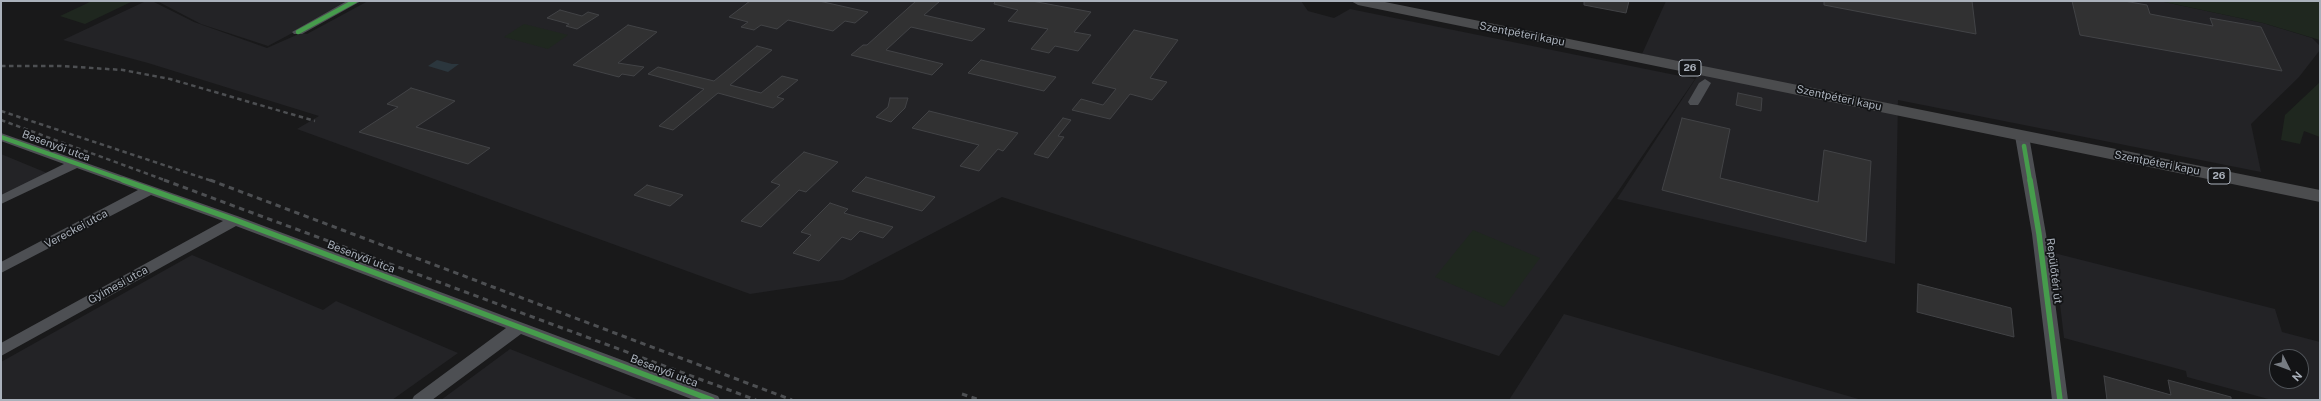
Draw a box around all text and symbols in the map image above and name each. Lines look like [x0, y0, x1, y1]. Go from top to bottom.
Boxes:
street label: Szentpéteri kapu [1478, 19, 1566, 49]
road number: 26 [1679, 60, 1701, 76]
street label: Szentpéteri kapu [1795, 83, 1883, 113]
street label: Besenyői utca [20, 128, 92, 164]
street label: Szentpéteri kapu [2113, 148, 2201, 178]
road number: 26 [2208, 168, 2230, 184]
street label: Vereckei utca [42, 207, 110, 251]
street label: Repülőtéri út [2043, 237, 2065, 305]
street label: Besenyői utca [325, 238, 397, 276]
street label: Gyimesi utca [86, 263, 150, 307]
north arrow [2269, 349, 2309, 389]
street label: Besenyői utca [628, 352, 700, 390]
text: N [2290, 369, 2305, 384]

